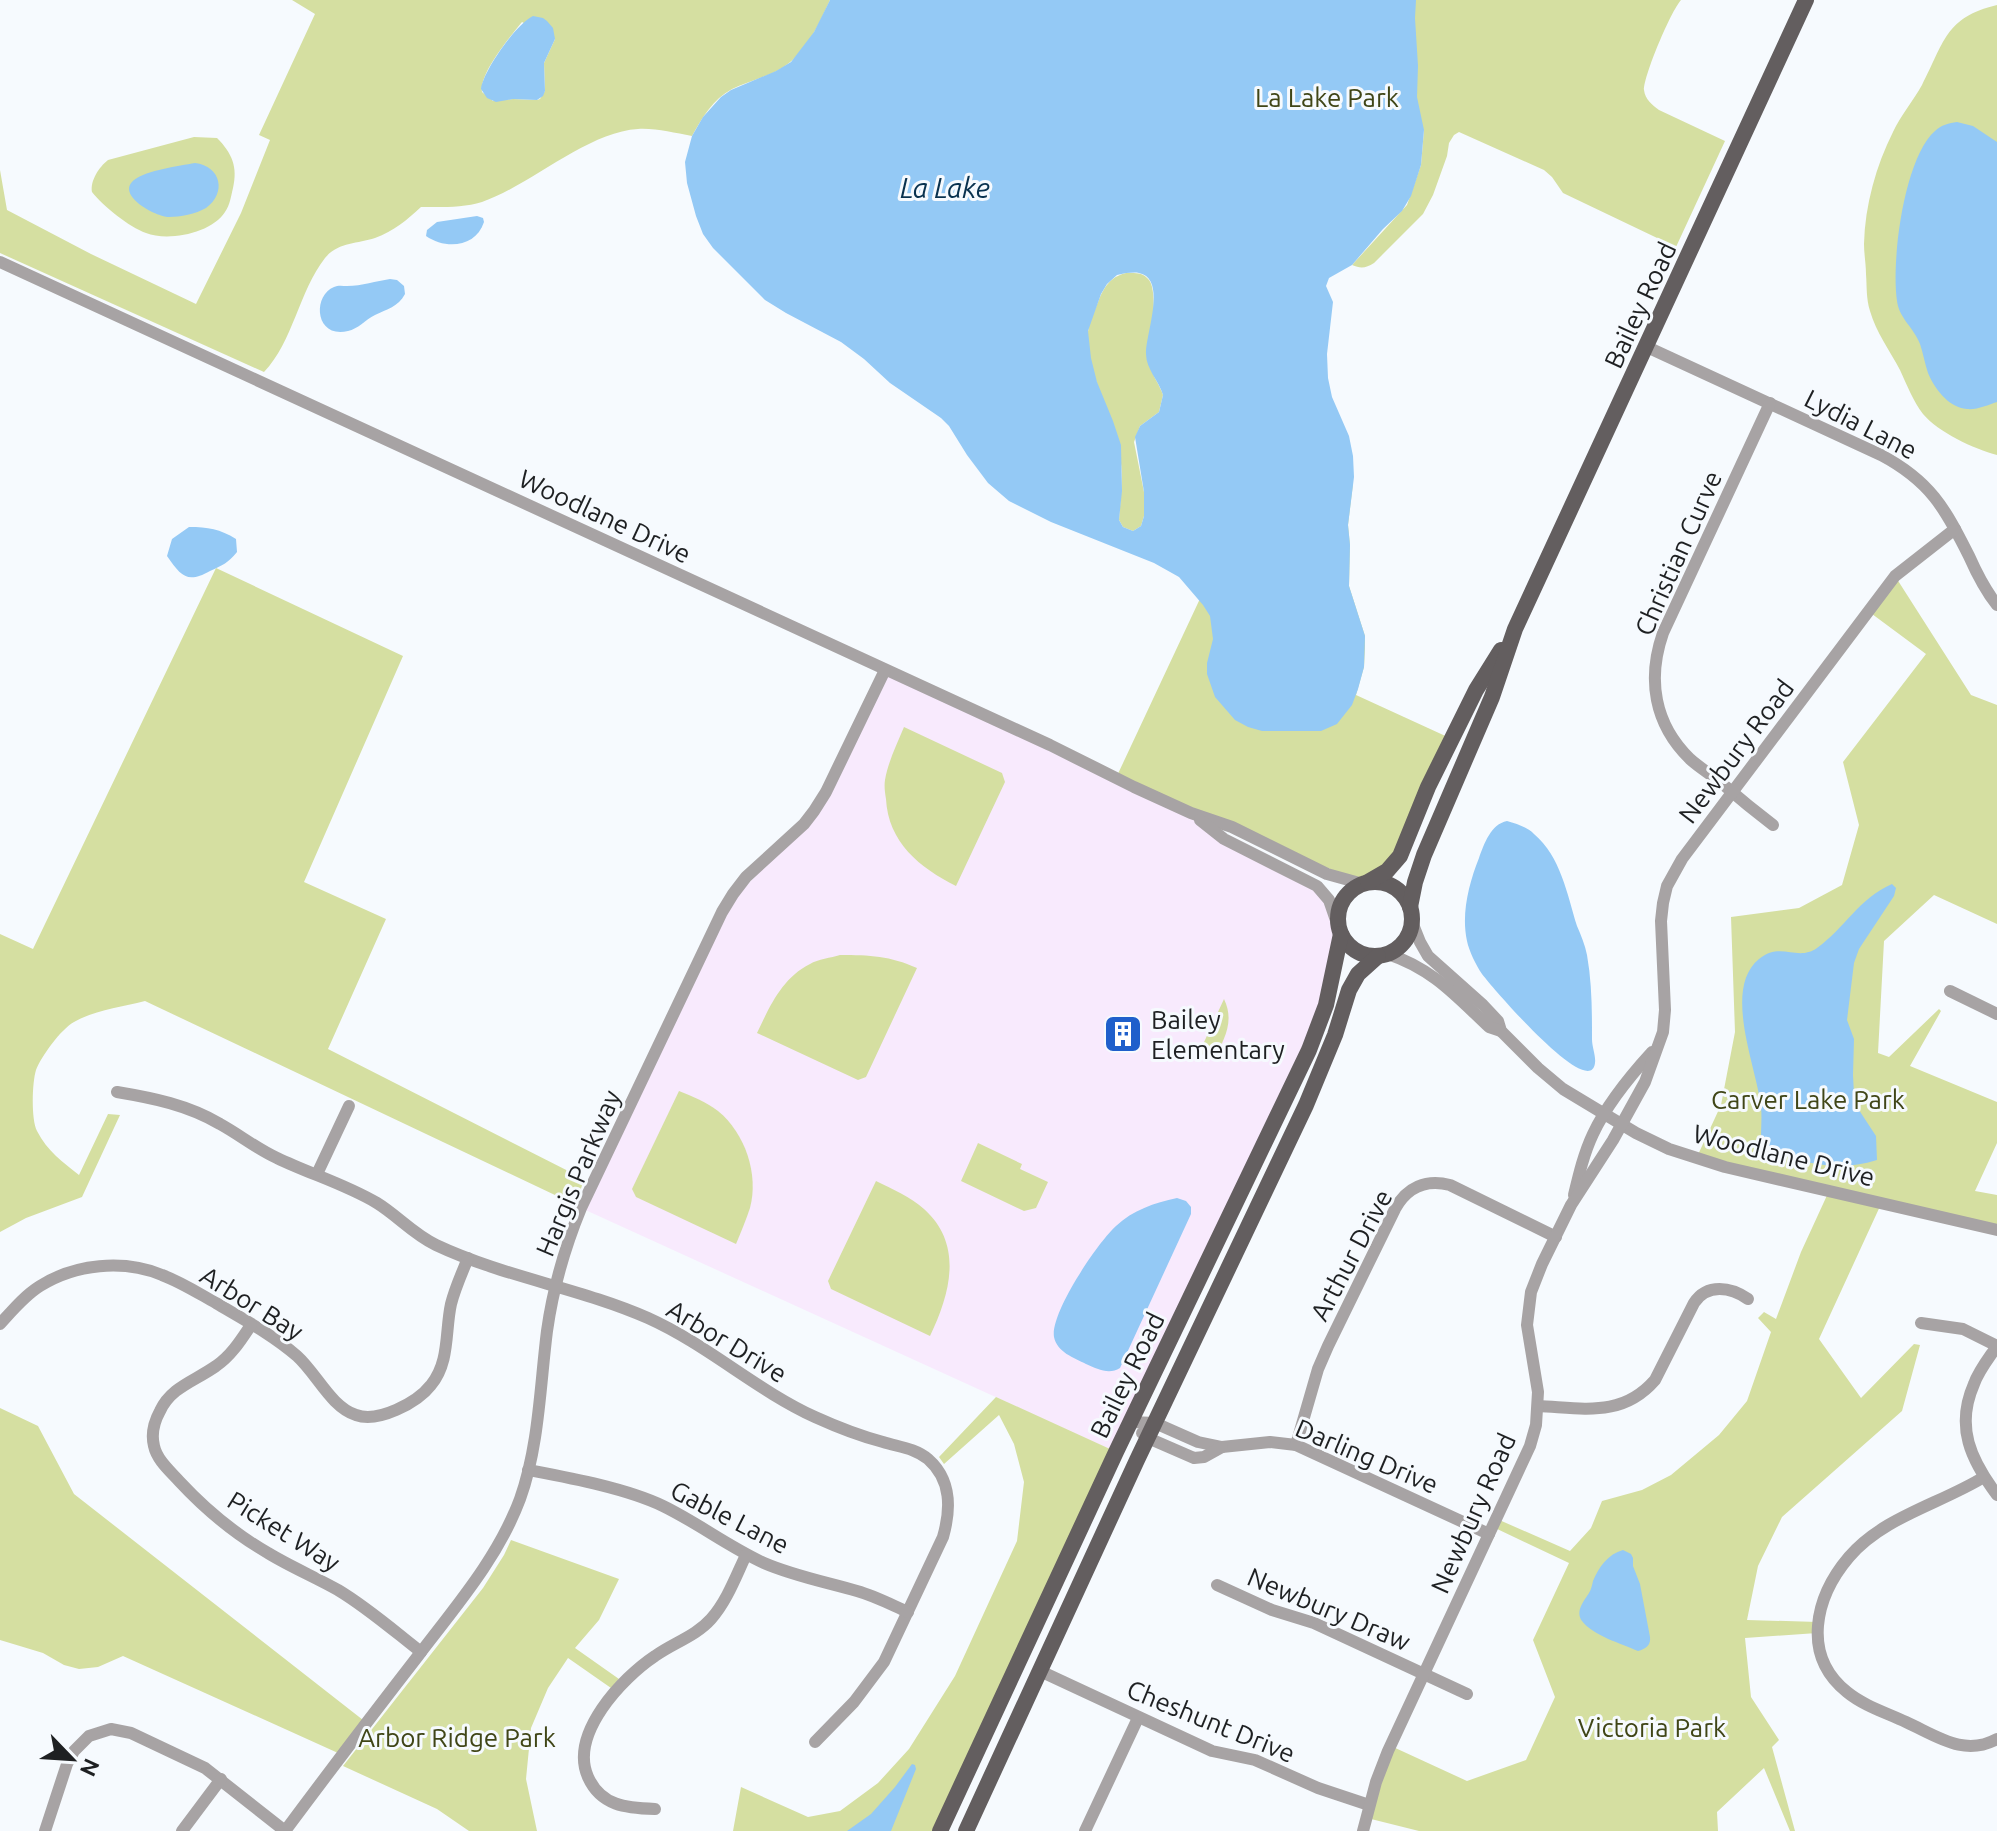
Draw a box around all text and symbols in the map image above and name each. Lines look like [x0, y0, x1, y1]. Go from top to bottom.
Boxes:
park label: La Lake Park [1255, 83, 1399, 112]
water label: La Lake [900, 172, 990, 203]
street label: Bailey Road [1598, 237, 1682, 373]
street label: Lydia Lane [1800, 383, 1922, 465]
street label: Woodlane Drive [515, 464, 695, 568]
street label: Christian Curve [1629, 466, 1727, 640]
street label: Newbury Road [1673, 674, 1799, 828]
place label: Bailey Elementary [1151, 1005, 1285, 1064]
building icon: Bailey Elementary [1102, 1013, 1144, 1055]
park label: Carver Lake Park [1711, 1085, 1905, 1114]
street label: Hargis Parkway [530, 1086, 626, 1260]
street label: Woodlane Drive [1690, 1118, 1878, 1192]
street label: Arthur Drive [1304, 1185, 1398, 1325]
street label: Arbor Bay [195, 1260, 309, 1346]
street label: Arbor Drive [662, 1294, 792, 1388]
street label: Bailey Road [1084, 1308, 1170, 1442]
street label: Darling Drive [1291, 1413, 1443, 1499]
street label: Newbury Road [1425, 1429, 1521, 1597]
street label: Gable Lane [666, 1475, 794, 1559]
street label: Picket Way [223, 1485, 345, 1577]
street label: Newbury Draw [1243, 1562, 1415, 1656]
street label: Cheshunt Drive [1123, 1674, 1299, 1768]
park label: Victoria Park [1578, 1713, 1726, 1742]
north arrow [32, 1719, 112, 1799]
park label: Arbor Ridge Park [358, 1723, 556, 1752]
text: N [76, 1755, 105, 1780]

